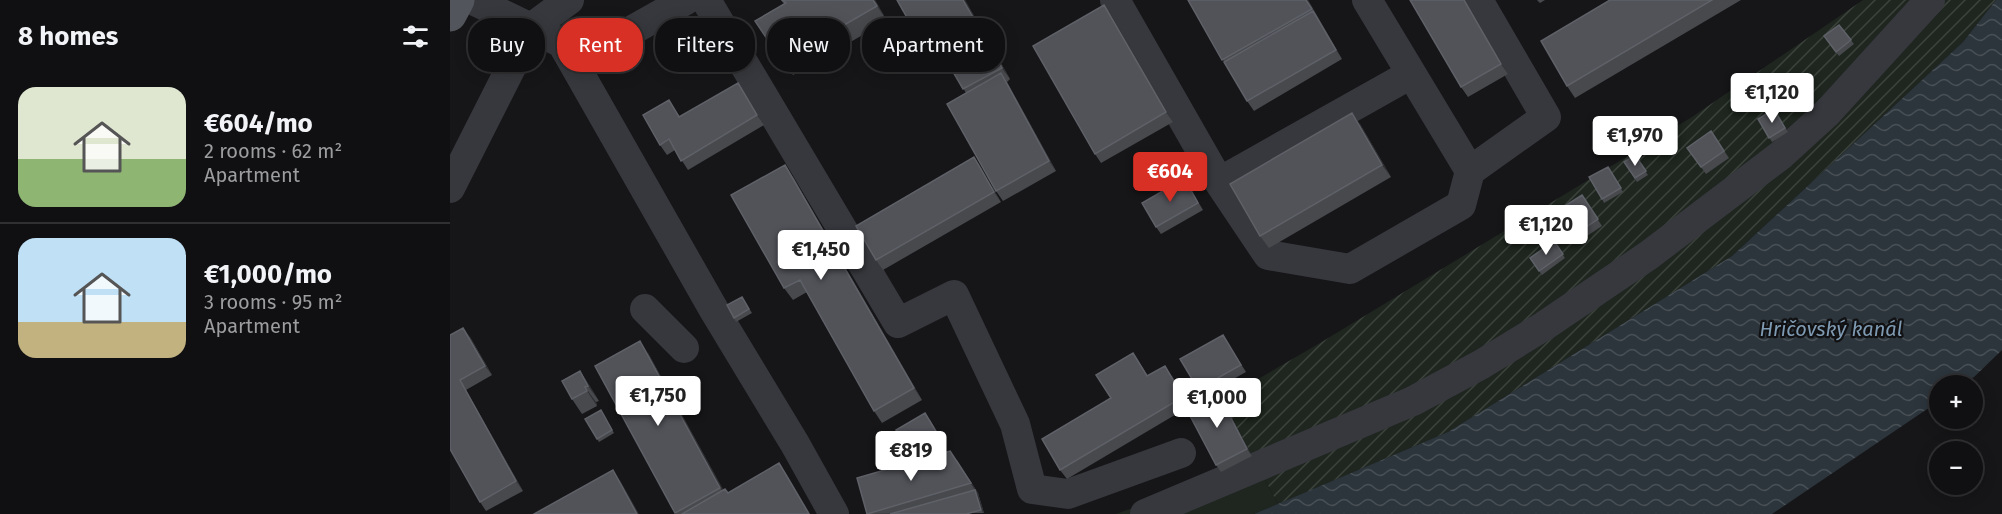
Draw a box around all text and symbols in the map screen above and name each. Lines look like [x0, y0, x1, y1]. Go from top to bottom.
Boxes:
chip: Buy [468, 18, 545, 72]
chip: Rent [557, 18, 643, 72]
chip: Filters [655, 18, 755, 72]
chip: New [767, 18, 850, 72]
chip: Apartment [862, 18, 1005, 72]
icon: filters [399, 20, 432, 53]
text: 8 homes [18, 21, 118, 52]
pin: €1,120 [1723, 73, 1821, 124]
text: €1,120 [1745, 80, 1799, 104]
text: €604/mo [204, 108, 313, 139]
icon: home [66, 111, 138, 183]
pin: €1,970 [1586, 116, 1684, 167]
text: €1,970 [1607, 123, 1663, 147]
text: 2 rooms · 62 m² [204, 139, 342, 163]
pin: €604 [1134, 152, 1206, 203]
text: €604 [1147, 159, 1193, 183]
text: Apartment [204, 163, 300, 187]
pin: €1,120 [1497, 205, 1595, 256]
text: €1,120 [1519, 212, 1573, 236]
pin: €1,450 [772, 230, 870, 281]
text: €1,450 [792, 237, 850, 261]
text: €1,000/mo [204, 259, 332, 290]
icon: home [66, 262, 138, 334]
text: 3 rooms · 95 m² [204, 290, 343, 314]
text: Apartment [204, 314, 300, 338]
water label: Hričovský kanál [1760, 317, 1902, 341]
map controls [1929, 375, 1983, 495]
button: + [1929, 375, 1983, 429]
pin: €1,750 [609, 376, 707, 427]
pin: €1,000 [1168, 378, 1266, 429]
text: €1,750 [630, 383, 686, 407]
text: €1,000 [1187, 385, 1247, 409]
pin: €819 [875, 431, 947, 482]
text: €819 [889, 438, 933, 462]
button: − [1929, 441, 1983, 495]

